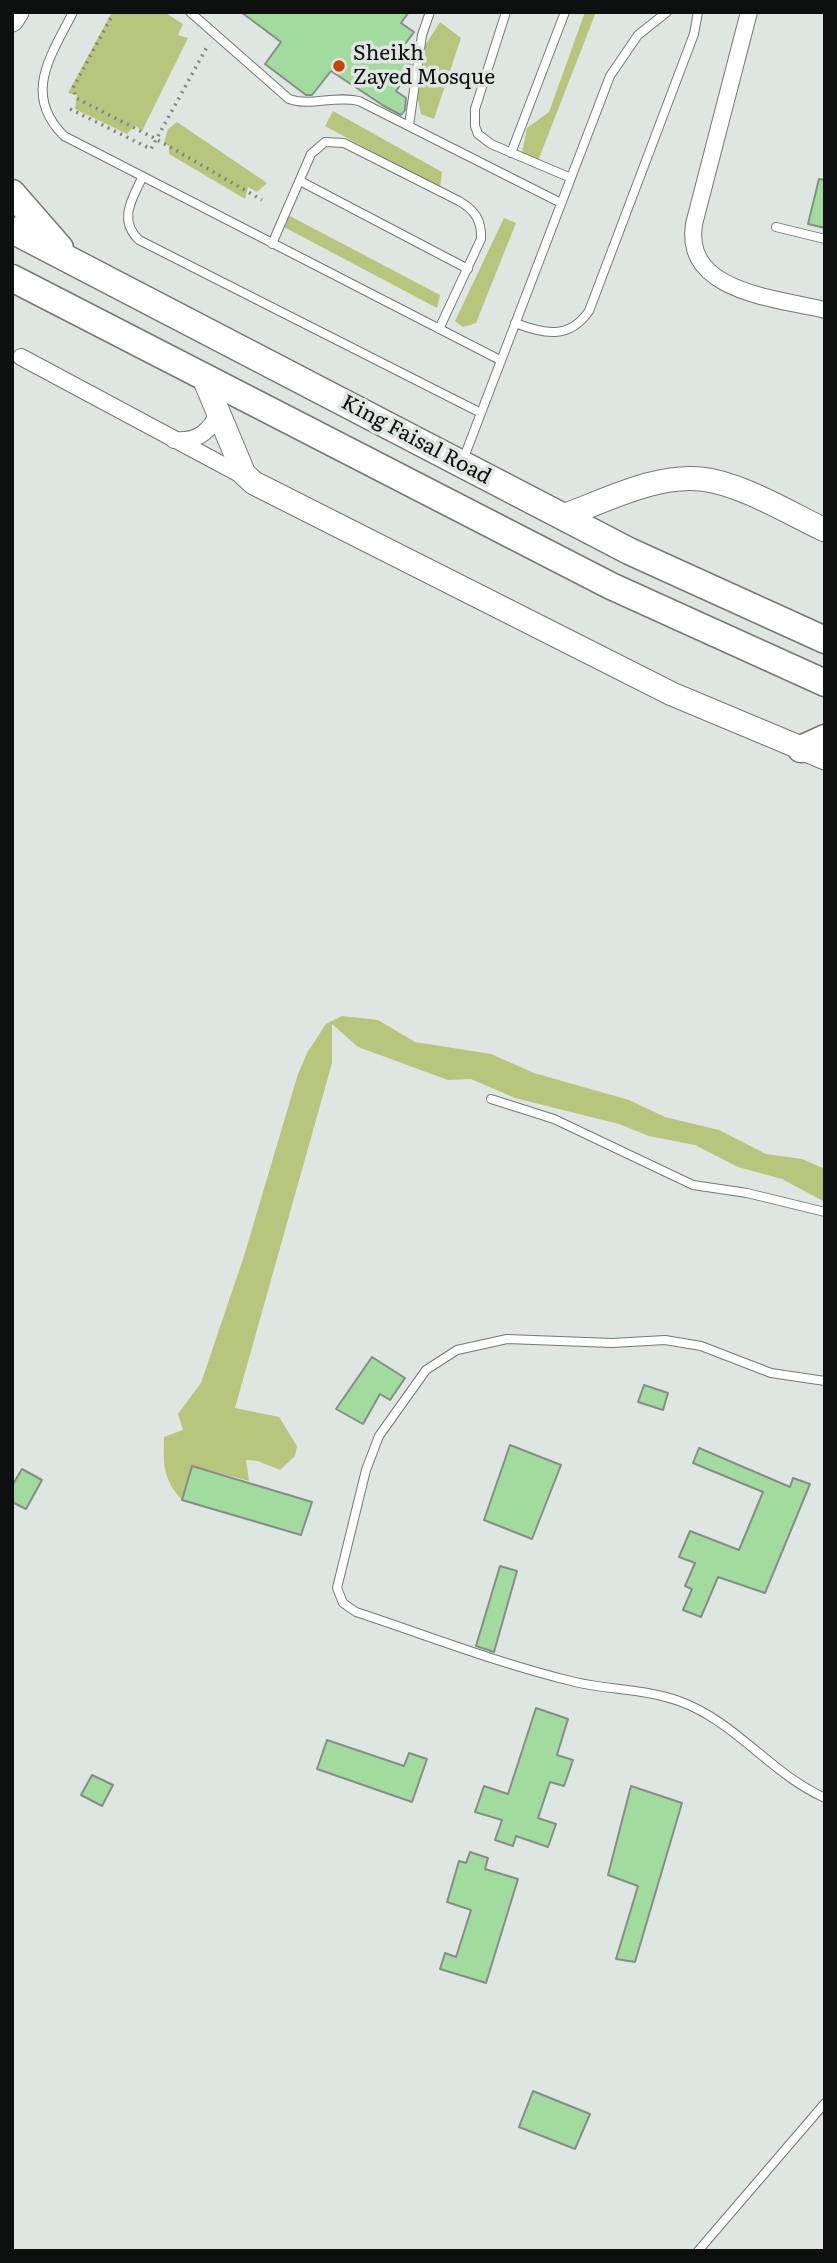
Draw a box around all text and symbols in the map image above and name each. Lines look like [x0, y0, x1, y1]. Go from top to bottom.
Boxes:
place label: Sheikh Zayed Mosque [353, 41, 495, 91]
marker: Sheikh Zayed Mosque [331, 58, 347, 74]
street label: King Faisal Road [337, 390, 495, 490]

